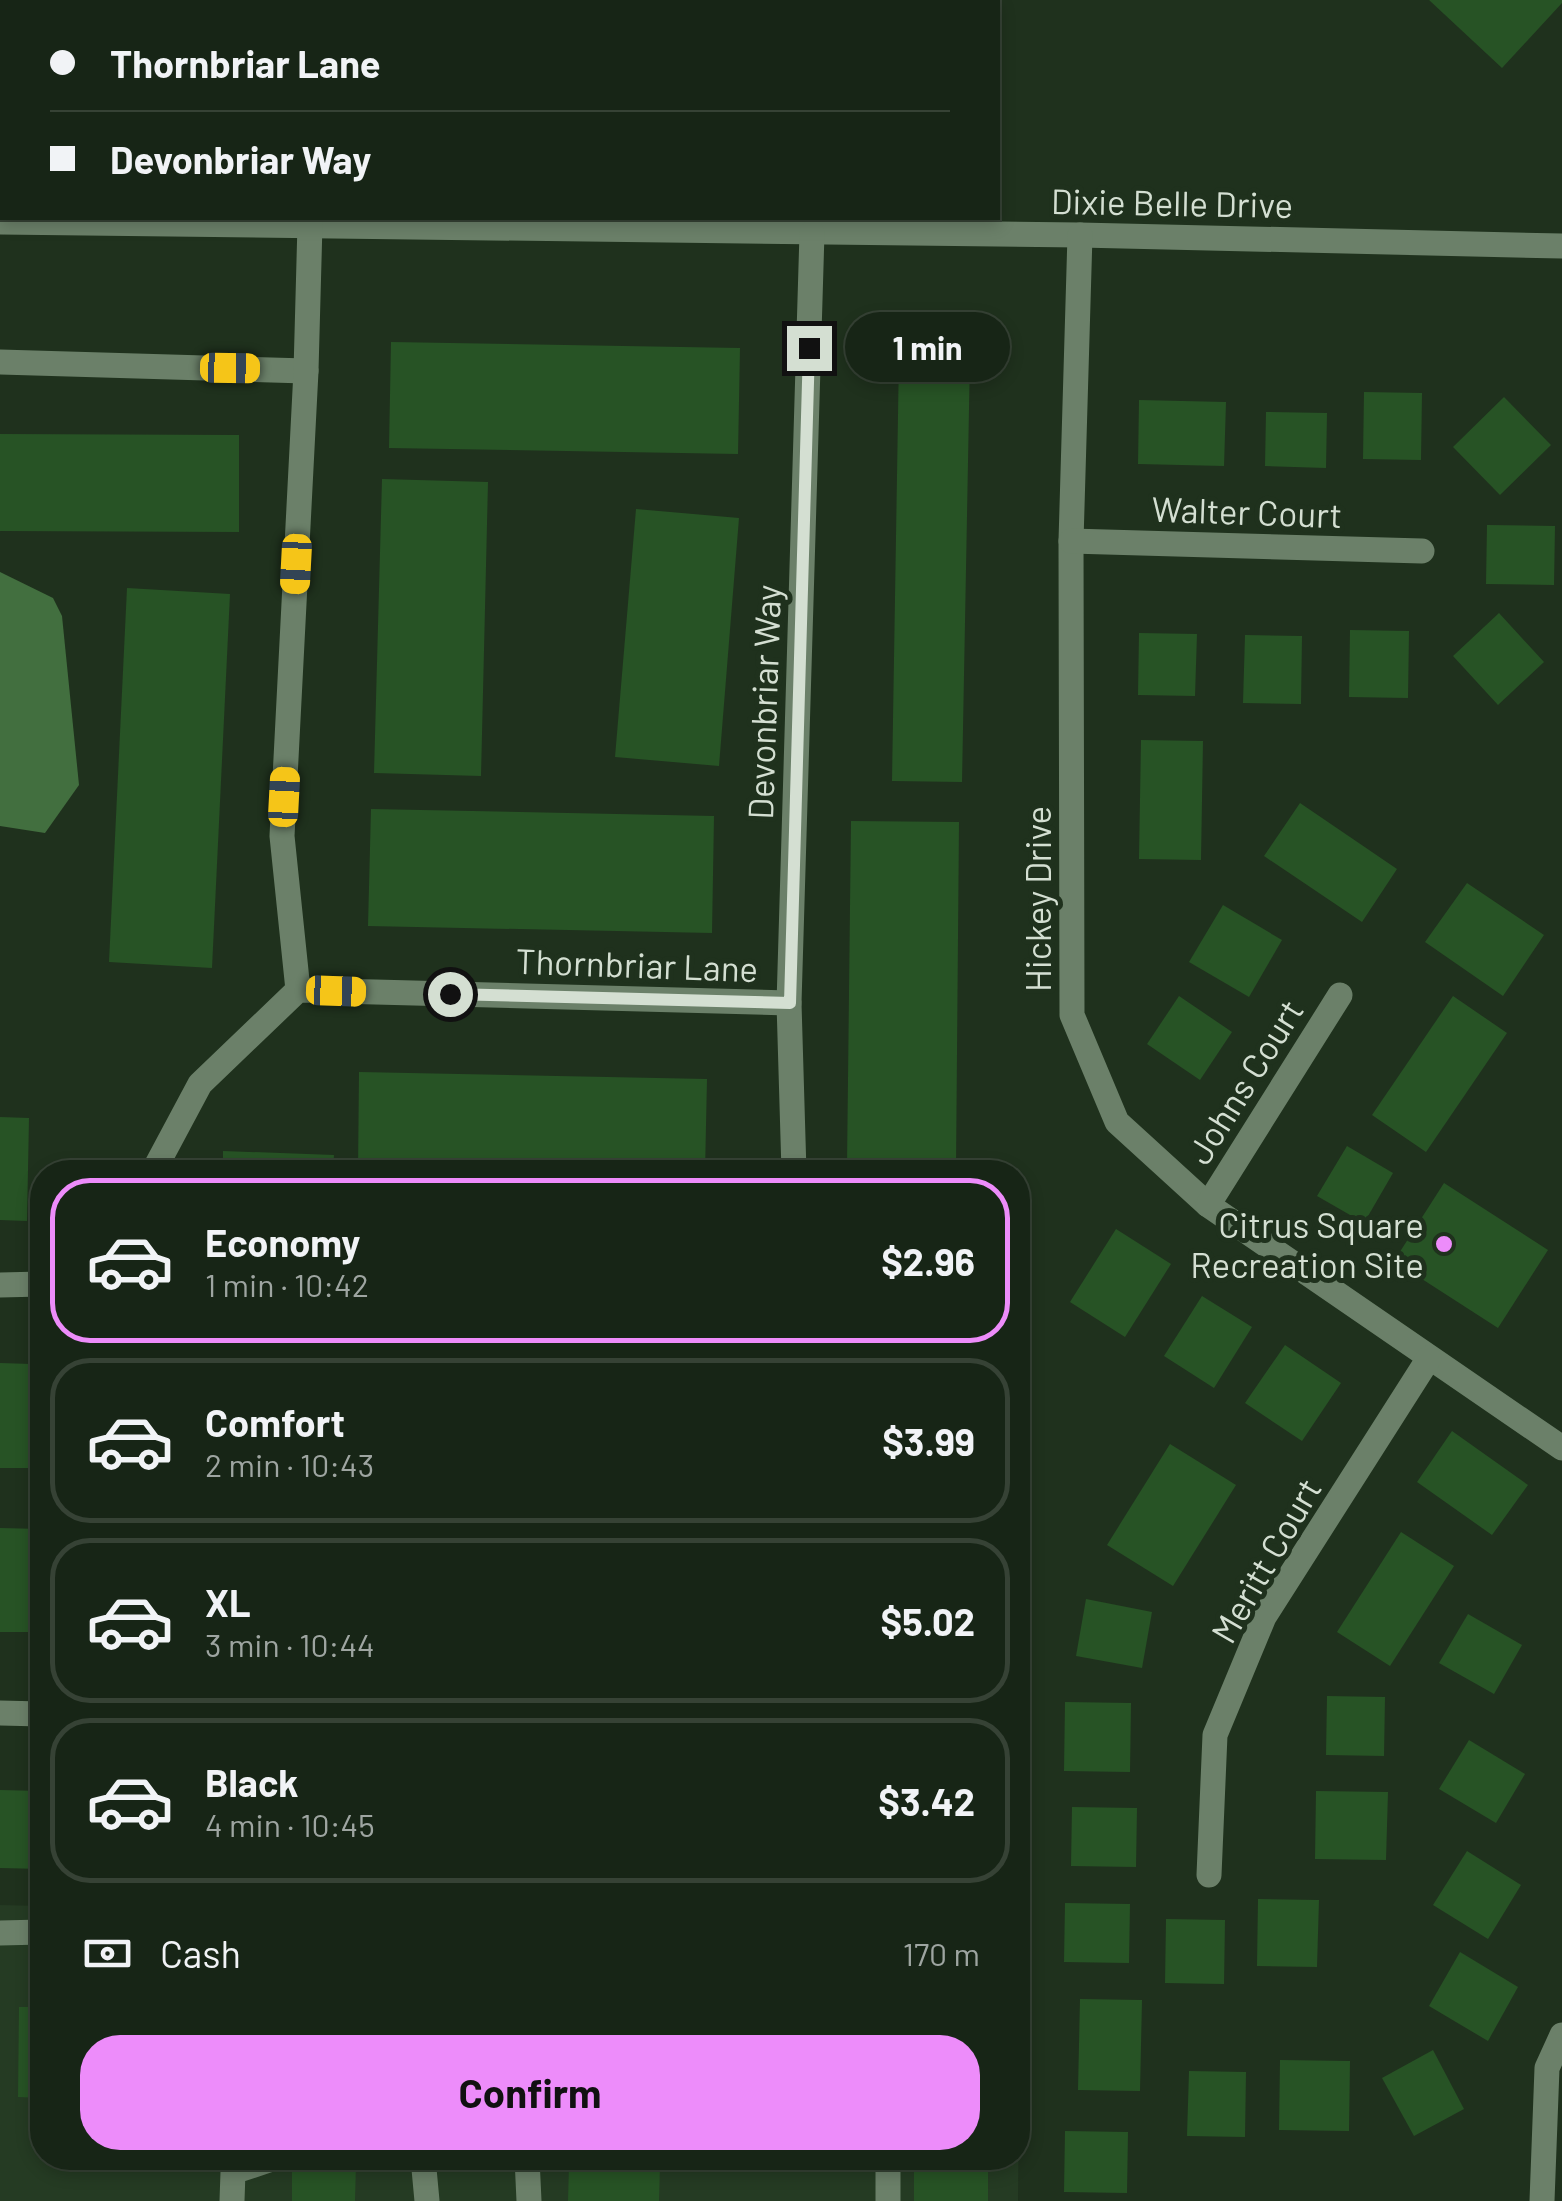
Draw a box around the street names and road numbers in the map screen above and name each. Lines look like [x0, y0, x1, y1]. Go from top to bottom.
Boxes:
street label: Dixie Belle Drive [1051, 179, 1293, 225]
street label: Walter Court [1151, 487, 1343, 535]
street label: Devonbriar Way [738, 584, 788, 820]
street label: Hickey Drive [1016, 806, 1058, 992]
street label: Thornbriar Lane [515, 939, 759, 989]
street label: Johns Court [1177, 991, 1311, 1171]
street label: Meritt Court [1201, 1470, 1329, 1650]

